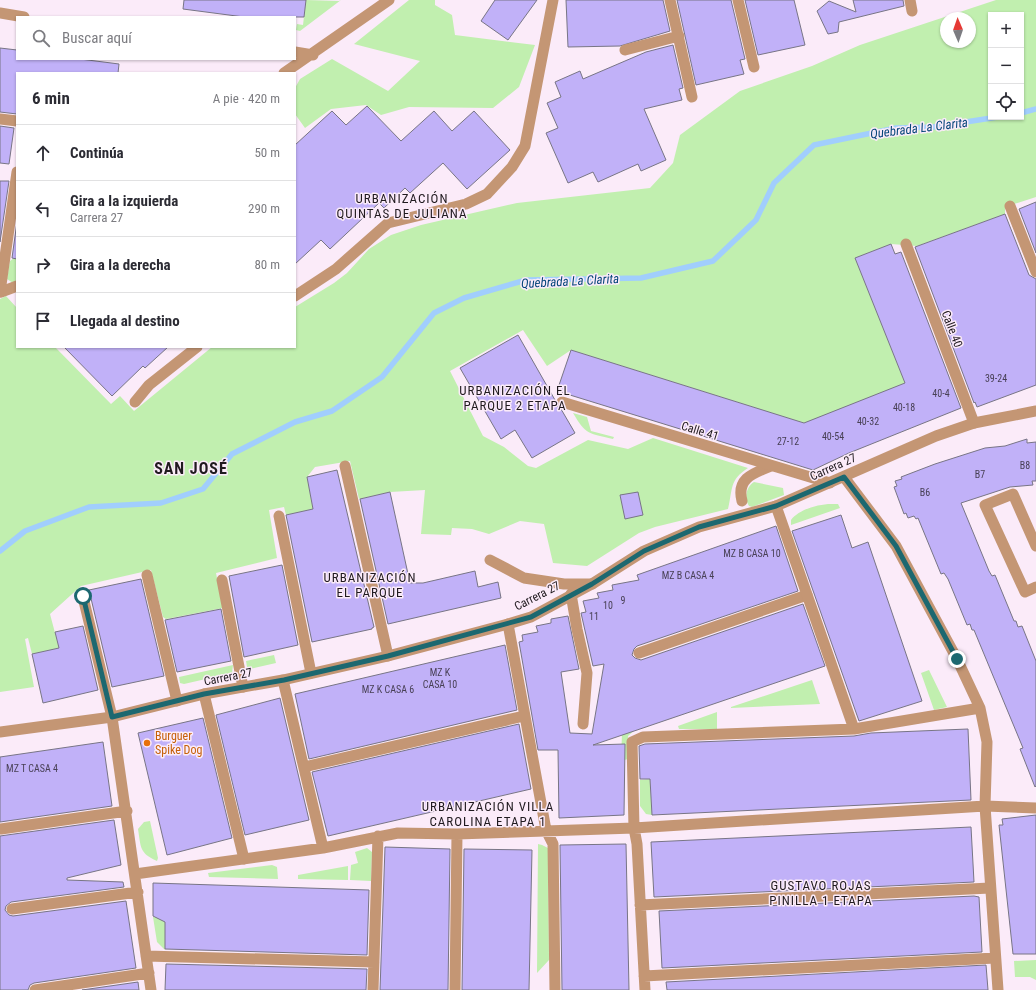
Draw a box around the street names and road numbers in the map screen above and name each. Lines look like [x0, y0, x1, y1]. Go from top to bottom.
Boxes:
street label: Calle 40 [939, 309, 965, 349]
street label: Calle 41 [680, 419, 720, 443]
street label: Carrera 27 [808, 451, 858, 483]
street label: Carrera 27 [512, 579, 562, 613]
street label: Carrera 27 [203, 665, 254, 689]

